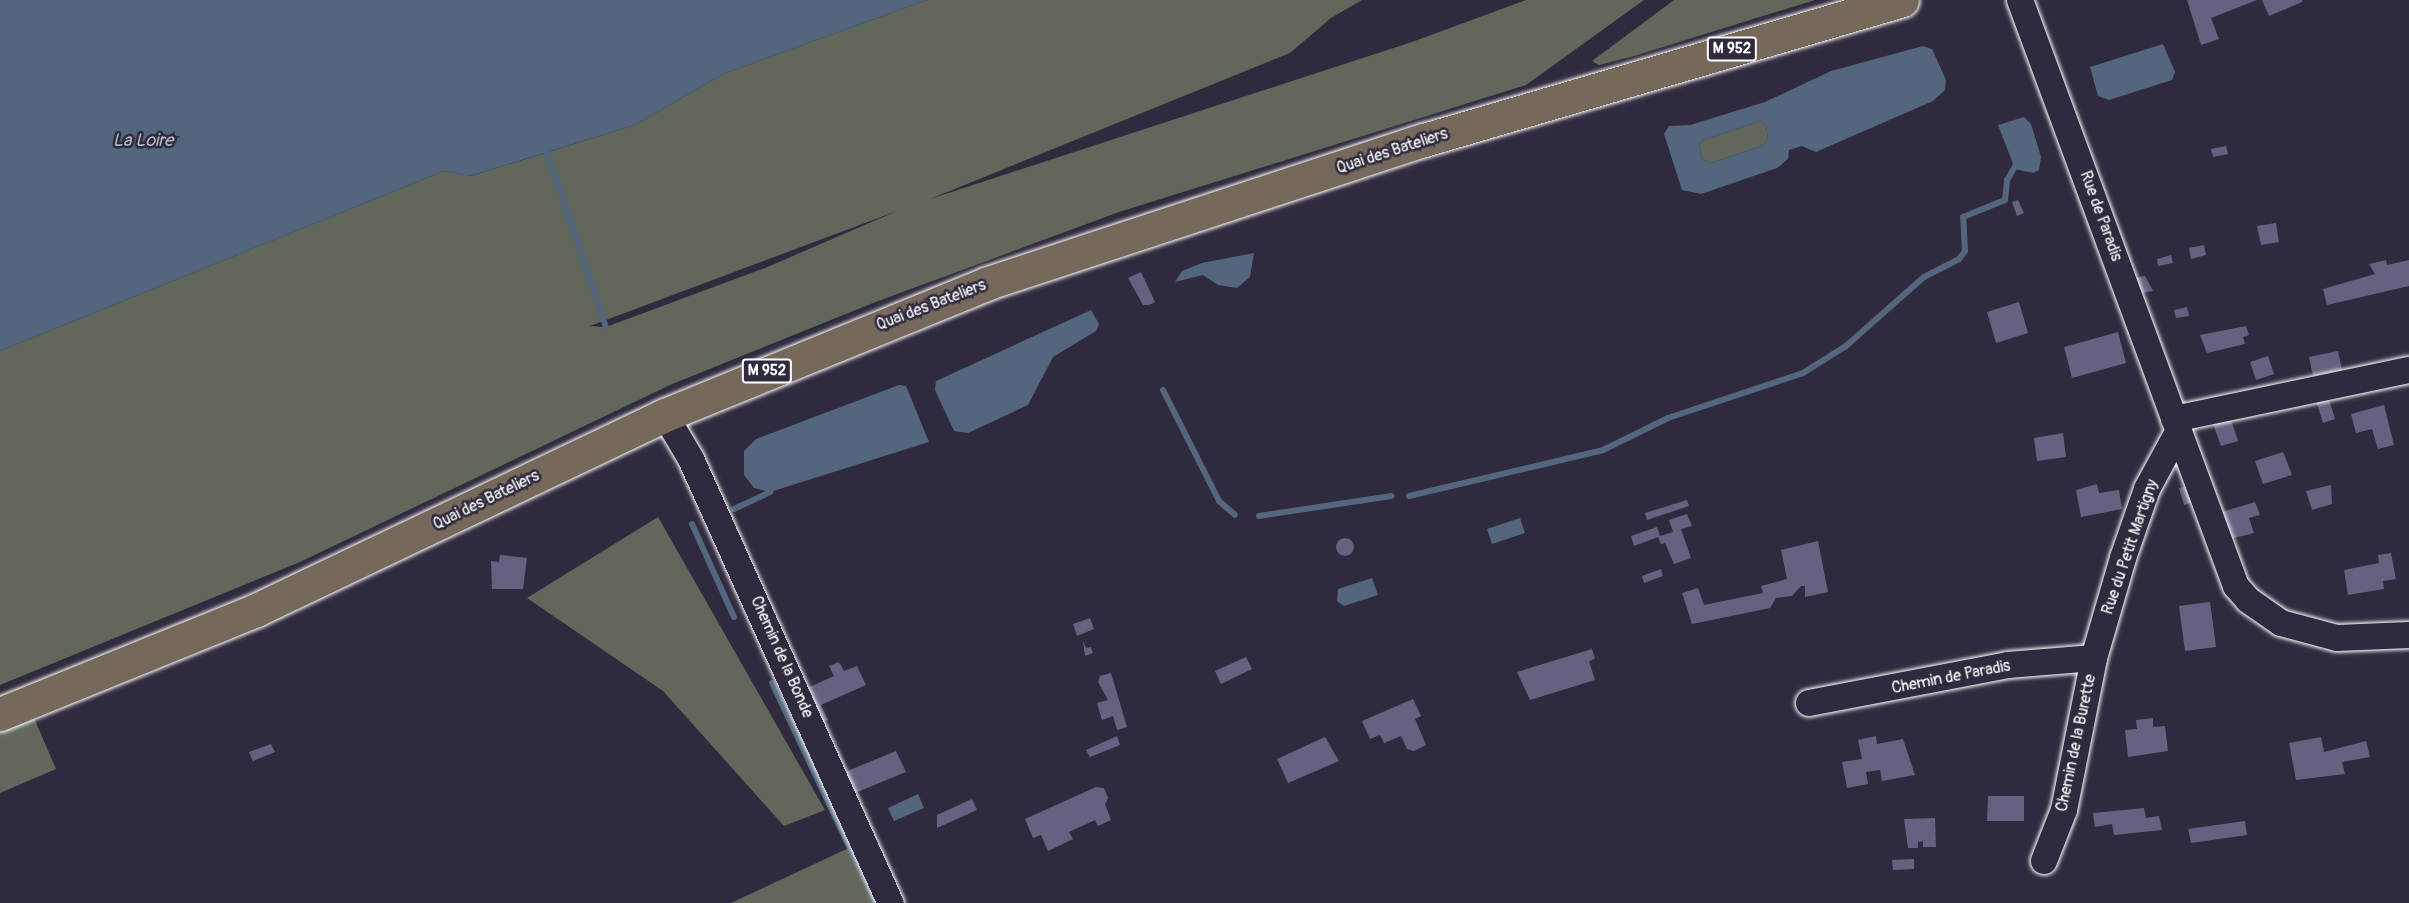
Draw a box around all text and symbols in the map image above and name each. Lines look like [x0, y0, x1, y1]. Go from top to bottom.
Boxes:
road number: M 952 [1706, 37, 1758, 61]
street label: Quai des Bateliers [1334, 124, 1450, 178]
water label: La Loire [113, 130, 173, 152]
street label: Rue de Paradis [2076, 168, 2126, 264]
street label: Quai des Bateliers [873, 275, 989, 335]
road number: M 952 [742, 359, 792, 383]
street label: Quai des Bateliers [430, 466, 542, 534]
street label: Rue du Petit Martigny [2098, 477, 2162, 617]
street label: Chemin de la Bonde [747, 593, 817, 721]
street label: Chemin de Paradis [1890, 656, 2012, 698]
street label: Chemin de la Burette [2052, 673, 2100, 813]

